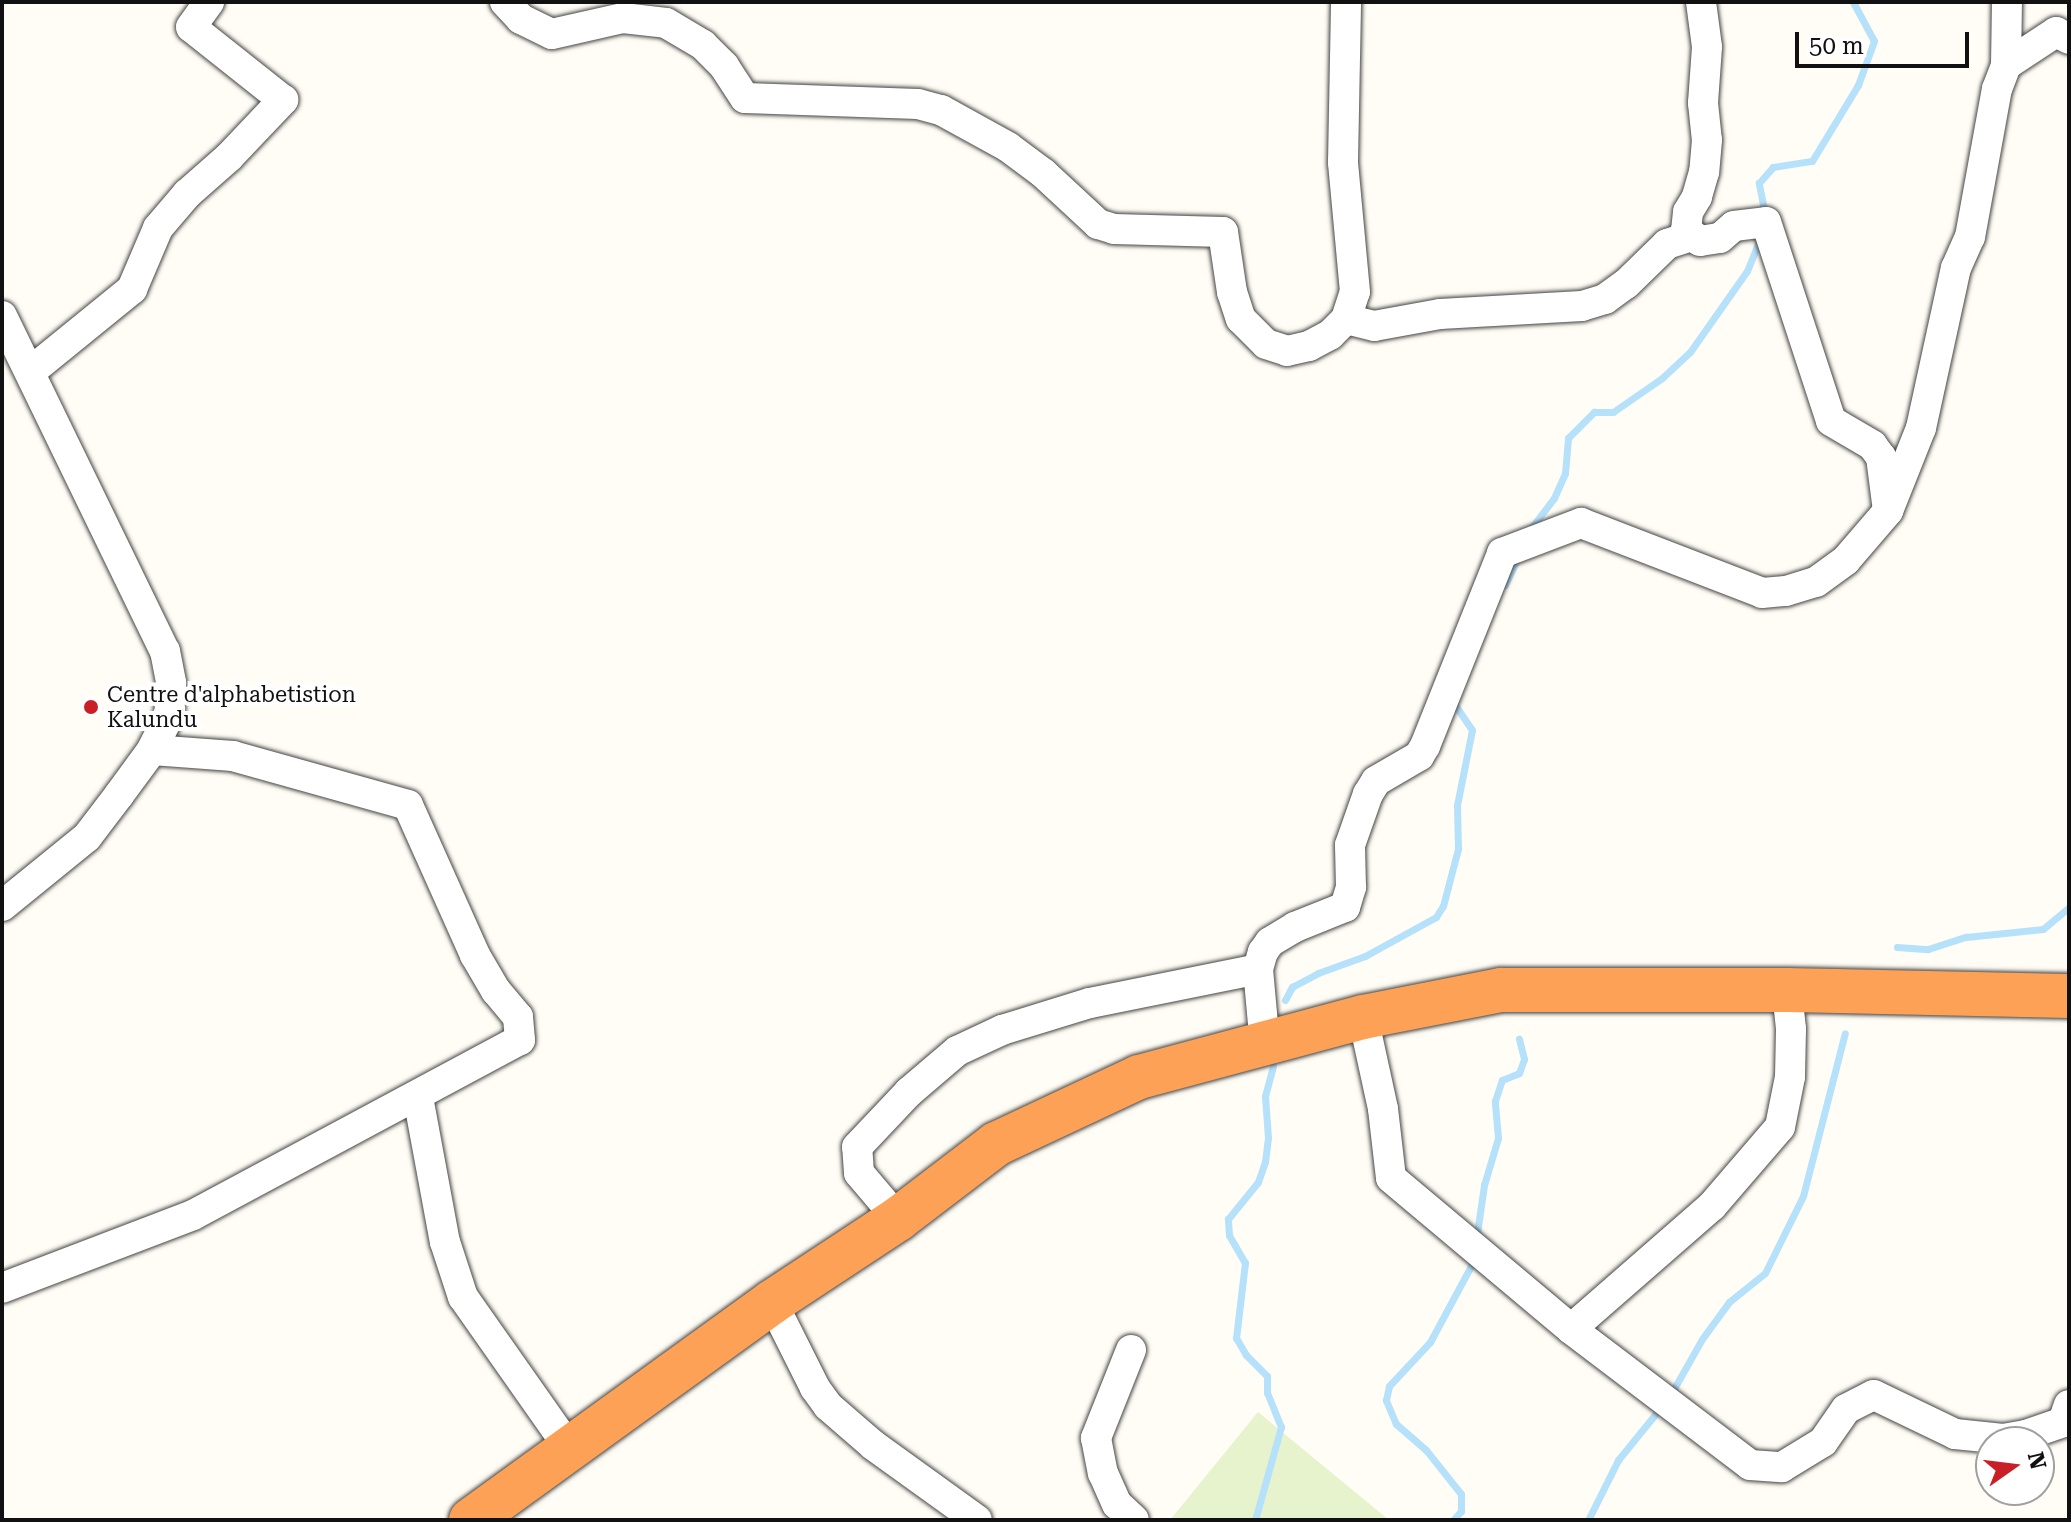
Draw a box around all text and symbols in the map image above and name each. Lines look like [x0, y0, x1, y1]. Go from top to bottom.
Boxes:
scale bar [1799, 16, 1973, 66]
text: 50 m [1809, 32, 1864, 60]
place label: Centre d'alphabetistion Kalundu [107, 681, 356, 732]
marker: Centre d'alphabetistion Kalundu [82, 698, 100, 716]
north arrow [1975, 1426, 2055, 1506]
text: N [2023, 1449, 2051, 1472]

